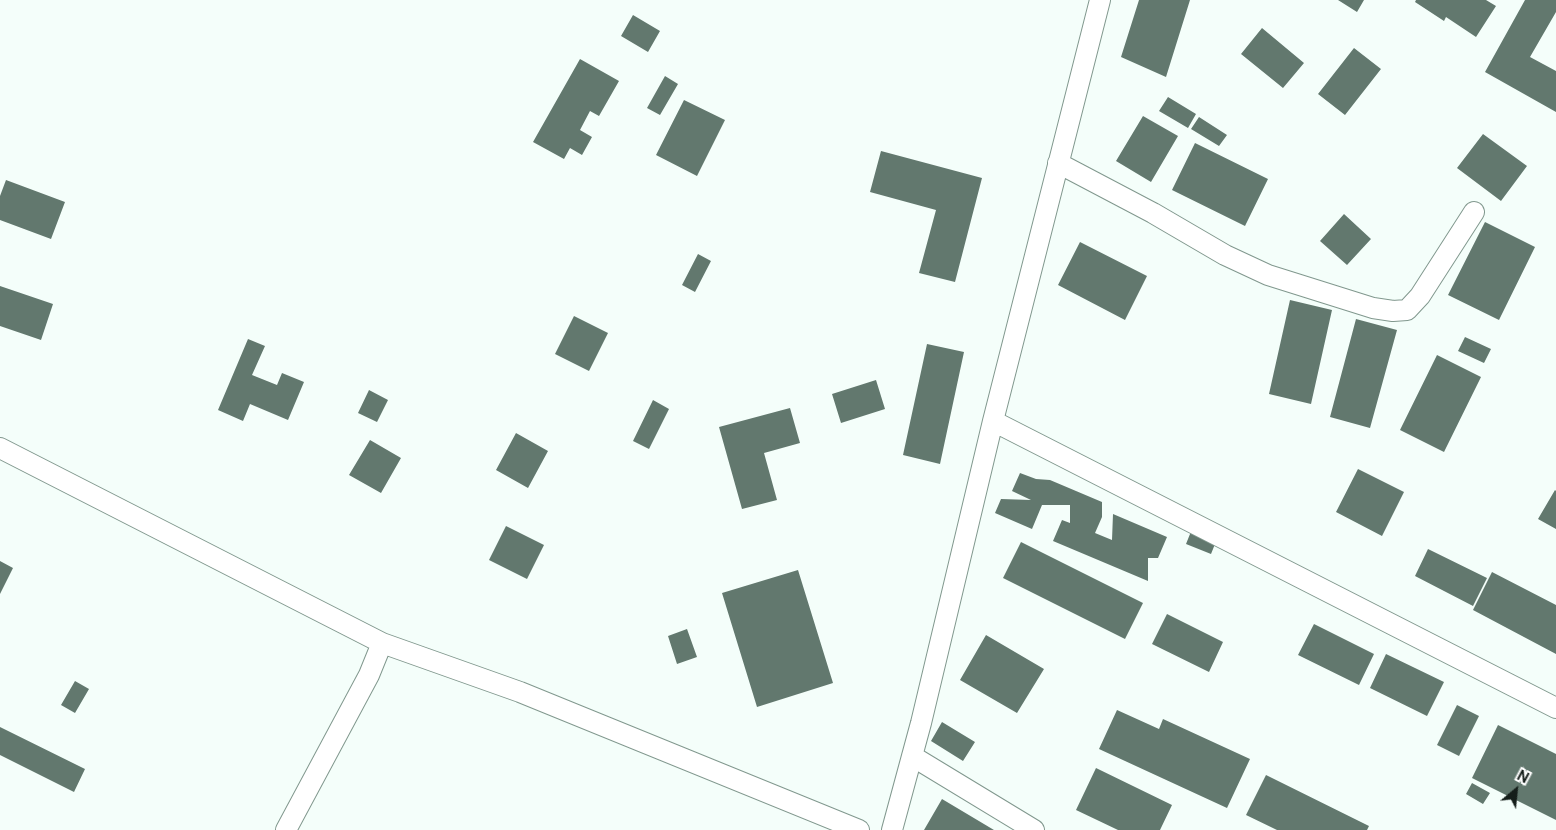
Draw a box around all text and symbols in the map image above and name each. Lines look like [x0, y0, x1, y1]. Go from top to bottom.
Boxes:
north arrow [1491, 765, 1541, 815]
text: N [1514, 767, 1532, 786]

